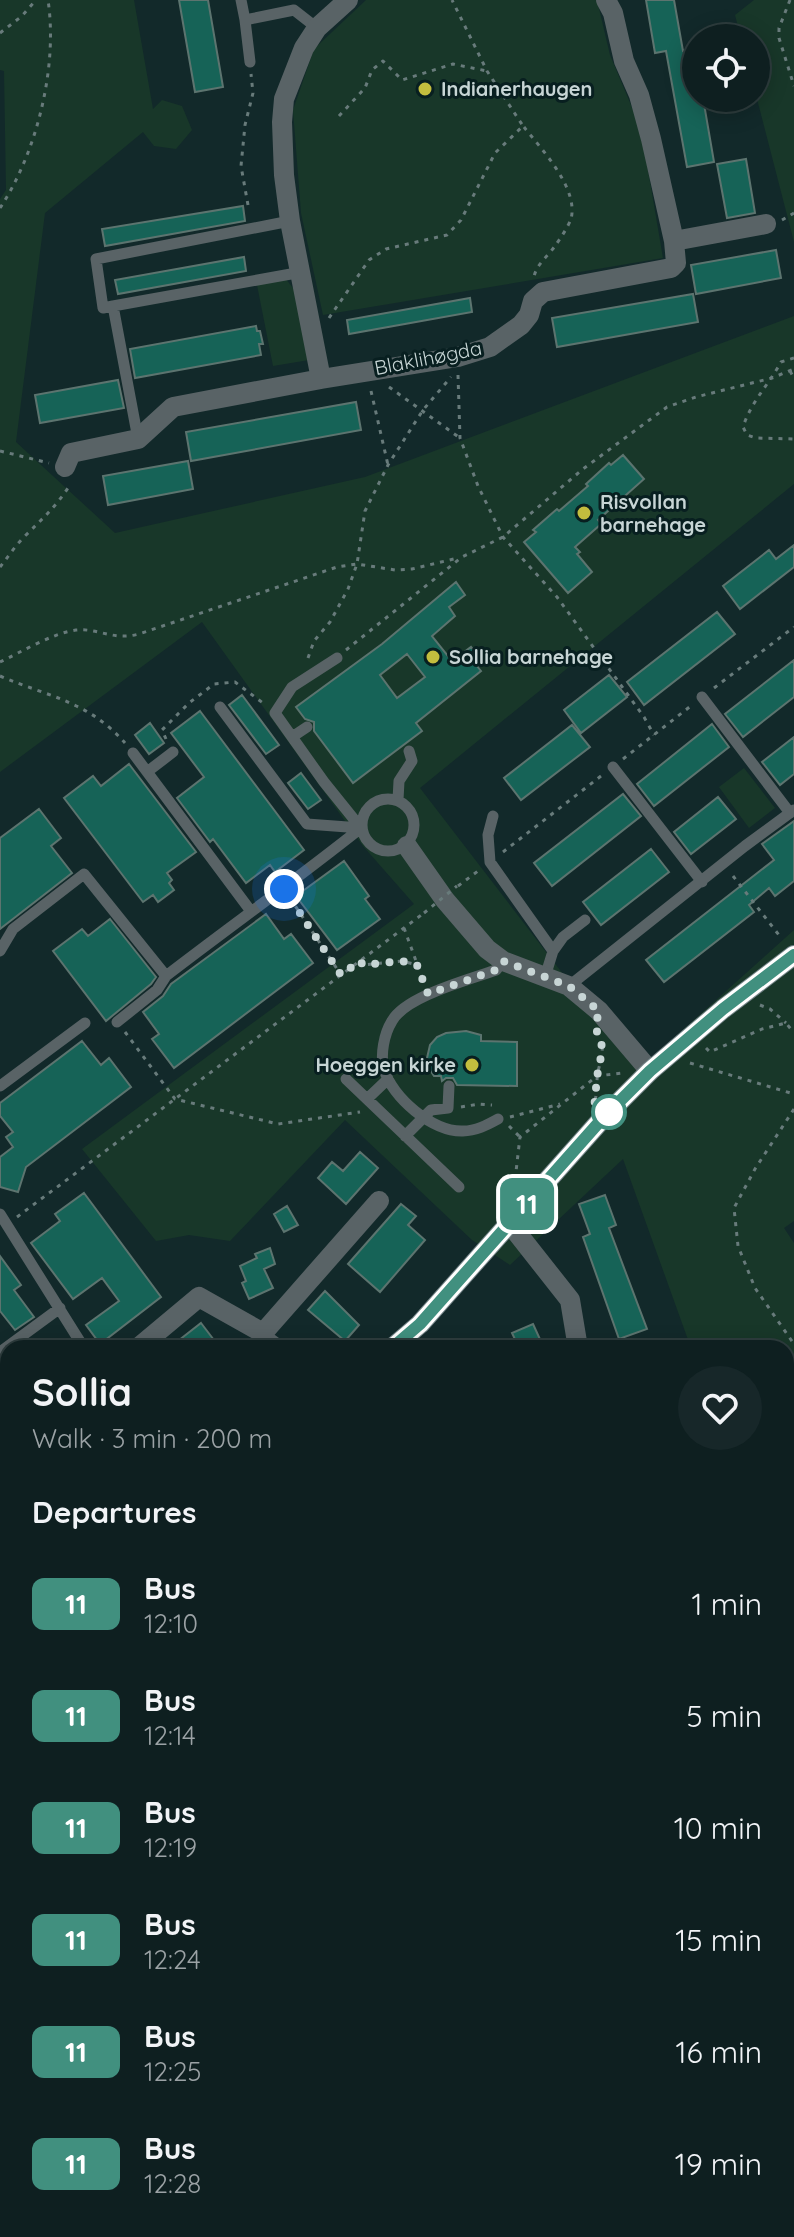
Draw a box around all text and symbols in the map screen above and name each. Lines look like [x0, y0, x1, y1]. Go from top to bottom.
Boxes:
map controls [682, 24, 770, 112]
button: locate [682, 24, 770, 112]
place label: Indianerhaugen [441, 76, 592, 101]
marker: Indianerhaugen [416, 80, 434, 98]
street label: Blaklihøgda [372, 335, 484, 380]
place label: Risvollan barnehage [600, 489, 706, 537]
marker: Risvollan barnehage [575, 504, 593, 522]
place label: Sollia barnehage [449, 644, 613, 669]
marker: Sollia barnehage [424, 648, 442, 666]
your location [264, 869, 304, 909]
place label: Hoeggen kirke [315, 1052, 456, 1077]
marker: Hoeggen kirke [463, 1056, 481, 1074]
unlabelled marker [592, 1095, 626, 1129]
line badge: 11 [491, 1178, 563, 1230]
text: 11 [516, 1186, 538, 1221]
button: heart [678, 1366, 762, 1450]
text: Sollia [32, 1368, 132, 1416]
text: Walk · 3 min · 200 m [32, 1422, 272, 1455]
text: Departures [32, 1493, 197, 1531]
text: Bus [144, 1569, 196, 1607]
text: 1 min [692, 1585, 762, 1623]
text: 11 [65, 1586, 87, 1621]
text: 12:10 [144, 1607, 198, 1640]
text: Bus [144, 1681, 196, 1719]
text: 5 min [686, 1697, 762, 1735]
text: 11 [65, 1698, 87, 1733]
text: 12:14 [144, 1719, 196, 1752]
text: Bus [144, 1793, 196, 1831]
text: 10 min [674, 1809, 762, 1847]
text: 11 [65, 1810, 87, 1845]
text: 12:19 [144, 1831, 197, 1864]
text: Bus [144, 1905, 196, 1943]
text: 15 min [675, 1921, 762, 1959]
text: 11 [65, 1922, 87, 1957]
text: 12:24 [144, 1943, 201, 1976]
text: Bus [144, 2017, 196, 2055]
text: 16 min [675, 2033, 762, 2071]
text: 11 [65, 2034, 87, 2069]
text: 12:25 [144, 2055, 201, 2088]
text: Bus [144, 2129, 196, 2167]
text: 19 min [675, 2145, 762, 2183]
text: 11 [65, 2146, 87, 2181]
text: 12:28 [144, 2167, 201, 2200]

